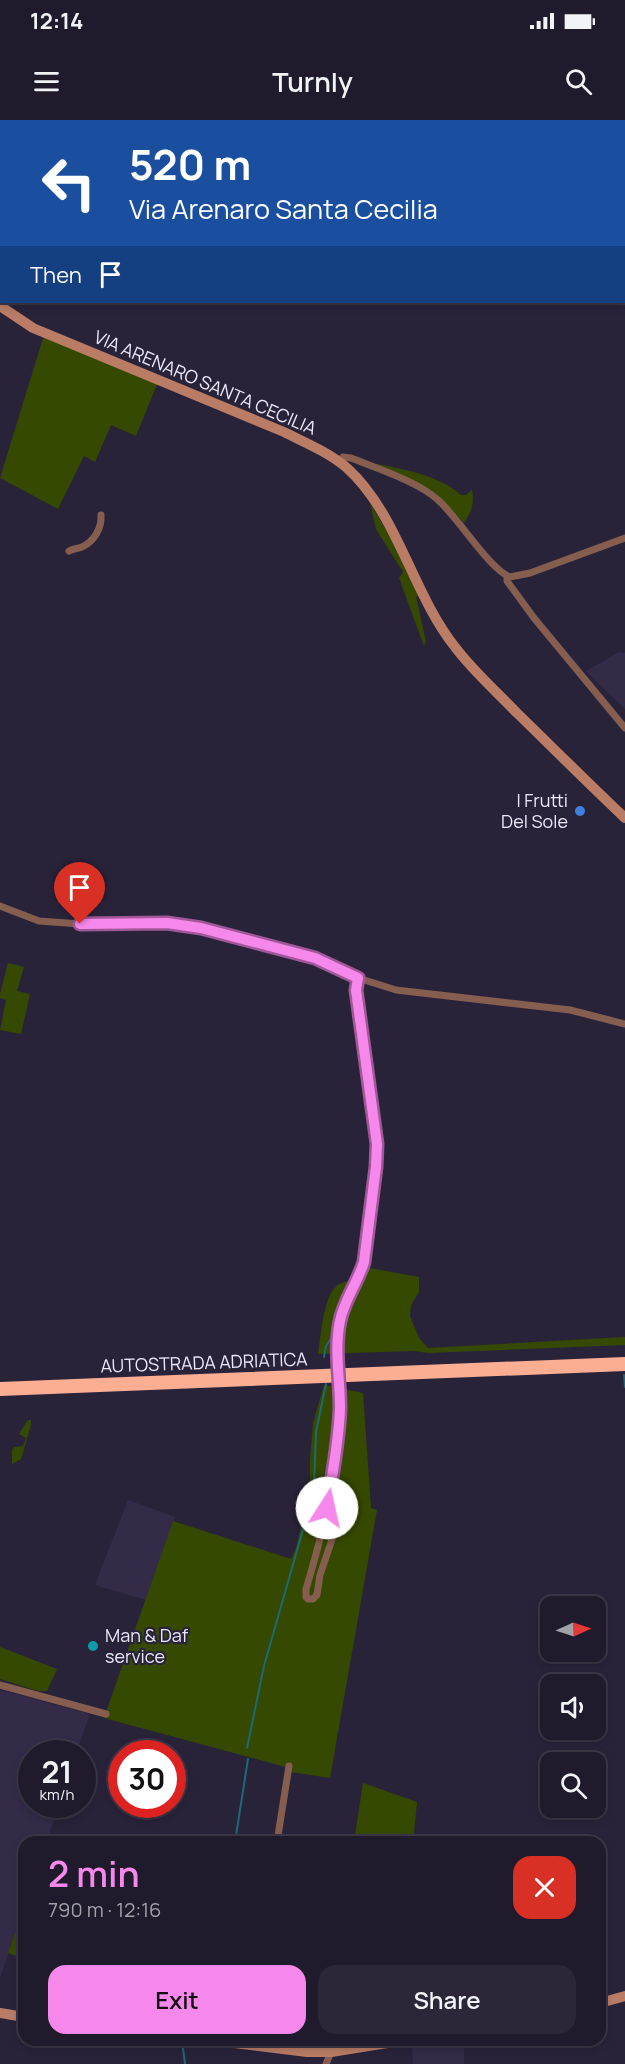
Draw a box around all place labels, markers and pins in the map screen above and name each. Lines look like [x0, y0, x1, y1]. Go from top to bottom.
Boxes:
place label: I Frutti Del Sole [501, 788, 568, 833]
marker: I Frutti Del Sole [573, 804, 587, 818]
pin [54, 862, 105, 924]
place label: Man & Daf service [105, 1623, 189, 1668]
marker: Man & Daf service [86, 1639, 100, 1653]

